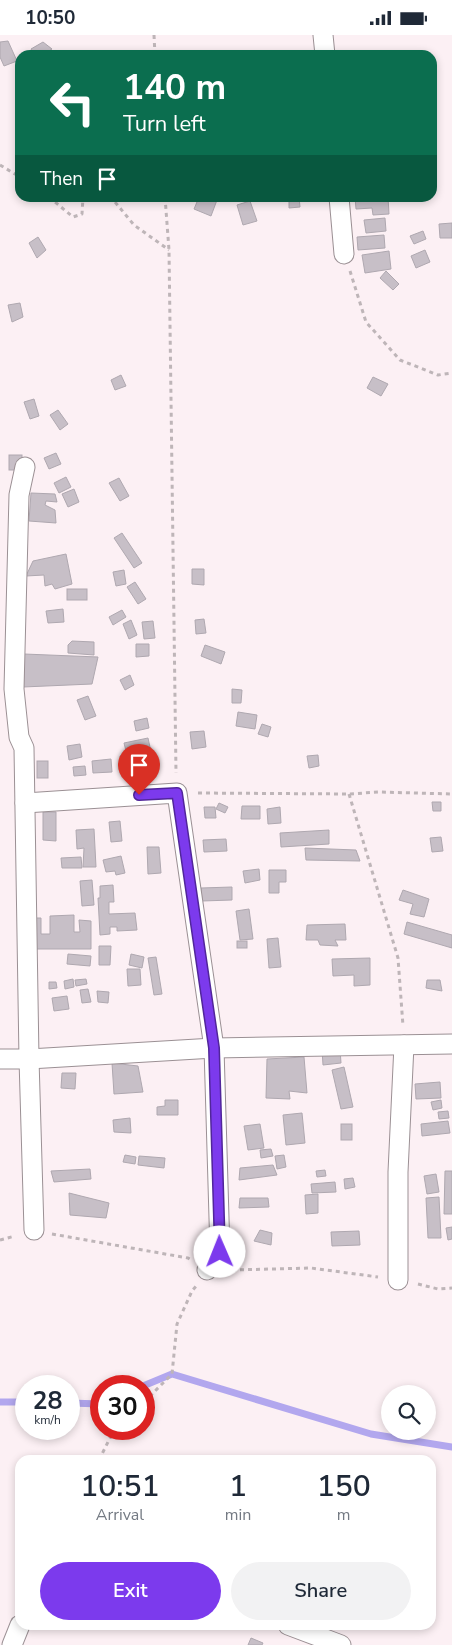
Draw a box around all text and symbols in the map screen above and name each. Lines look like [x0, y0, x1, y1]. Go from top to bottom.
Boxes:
text: 10:50 [25, 5, 75, 31]
text: 140 m [123, 64, 226, 111]
icon: left [40, 70, 105, 135]
text: Turn left [123, 109, 206, 139]
icon: arrive [93, 165, 121, 193]
text: Then [40, 166, 83, 192]
pin [118, 744, 160, 795]
icon: arrive [125, 751, 153, 779]
position arrow [193, 1225, 245, 1277]
speed limit sign: 30 [90, 1375, 155, 1440]
text: 28 [32, 1384, 63, 1418]
map controls [381, 1385, 436, 1440]
button: search [381, 1385, 436, 1440]
text: km/h [34, 1412, 61, 1428]
text: 10:51 [80, 1466, 159, 1507]
text: 1 [229, 1466, 247, 1507]
text: 150 [317, 1466, 371, 1507]
text: Arrival [96, 1504, 144, 1526]
text: min [225, 1504, 251, 1526]
text: m [337, 1504, 351, 1526]
button: Exit [40, 1562, 221, 1620]
button: Share [231, 1562, 411, 1620]

